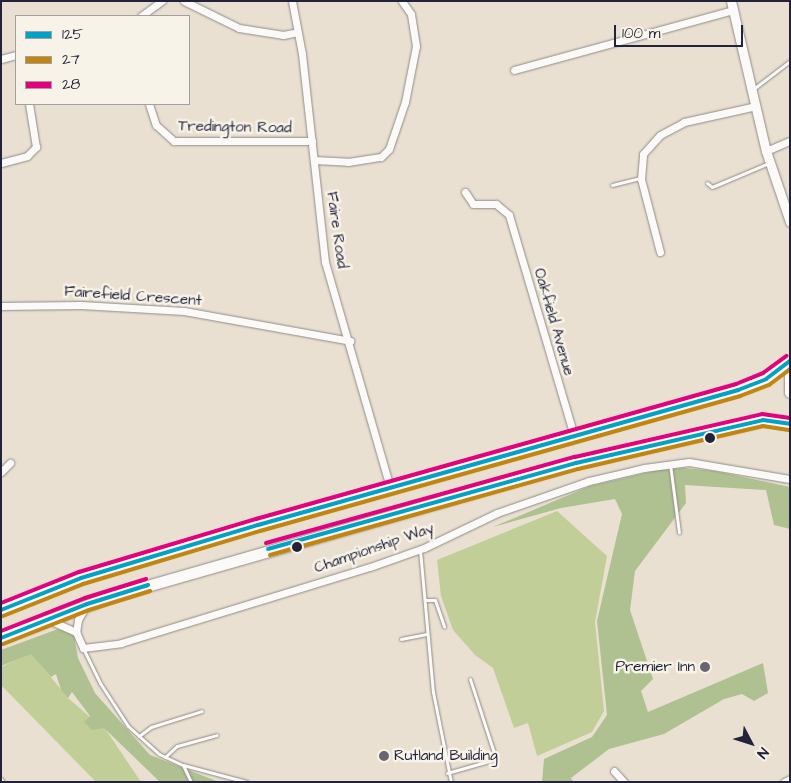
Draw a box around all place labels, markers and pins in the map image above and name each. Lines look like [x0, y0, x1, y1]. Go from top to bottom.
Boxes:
unlabelled marker [705, 433, 715, 443]
unlabelled marker [292, 542, 302, 552]
place label: Premier Inn [615, 658, 695, 676]
marker: Premier Inn [699, 661, 711, 673]
place label: Rutland Building [394, 747, 498, 765]
marker: Rutland Building [378, 750, 390, 762]

